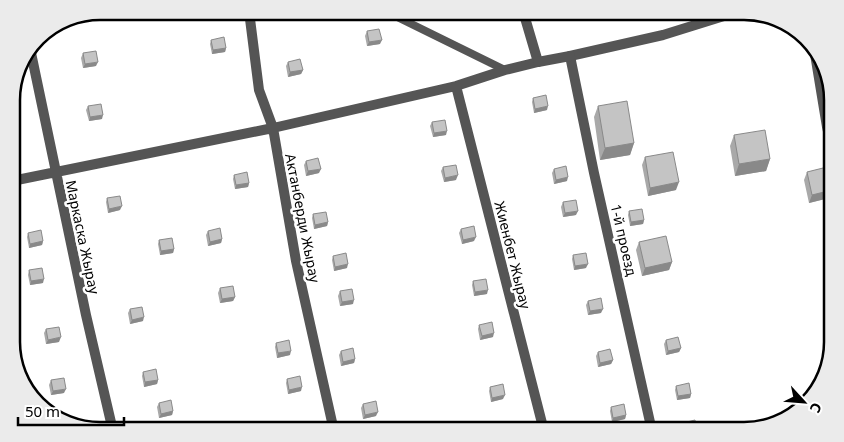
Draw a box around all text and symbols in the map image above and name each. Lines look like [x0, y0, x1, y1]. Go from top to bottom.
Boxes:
street label: Актанберди Жырау [281, 152, 325, 285]
street label: Маркаска Жырау [62, 178, 105, 297]
street label: Жиенбет Жырау [490, 199, 536, 312]
street label: 1-й проезд [607, 202, 642, 278]
north arrow [779, 377, 829, 427]
scale bar [18, 394, 124, 426]
text: С [806, 400, 827, 416]
text: 50 m [25, 401, 60, 421]

